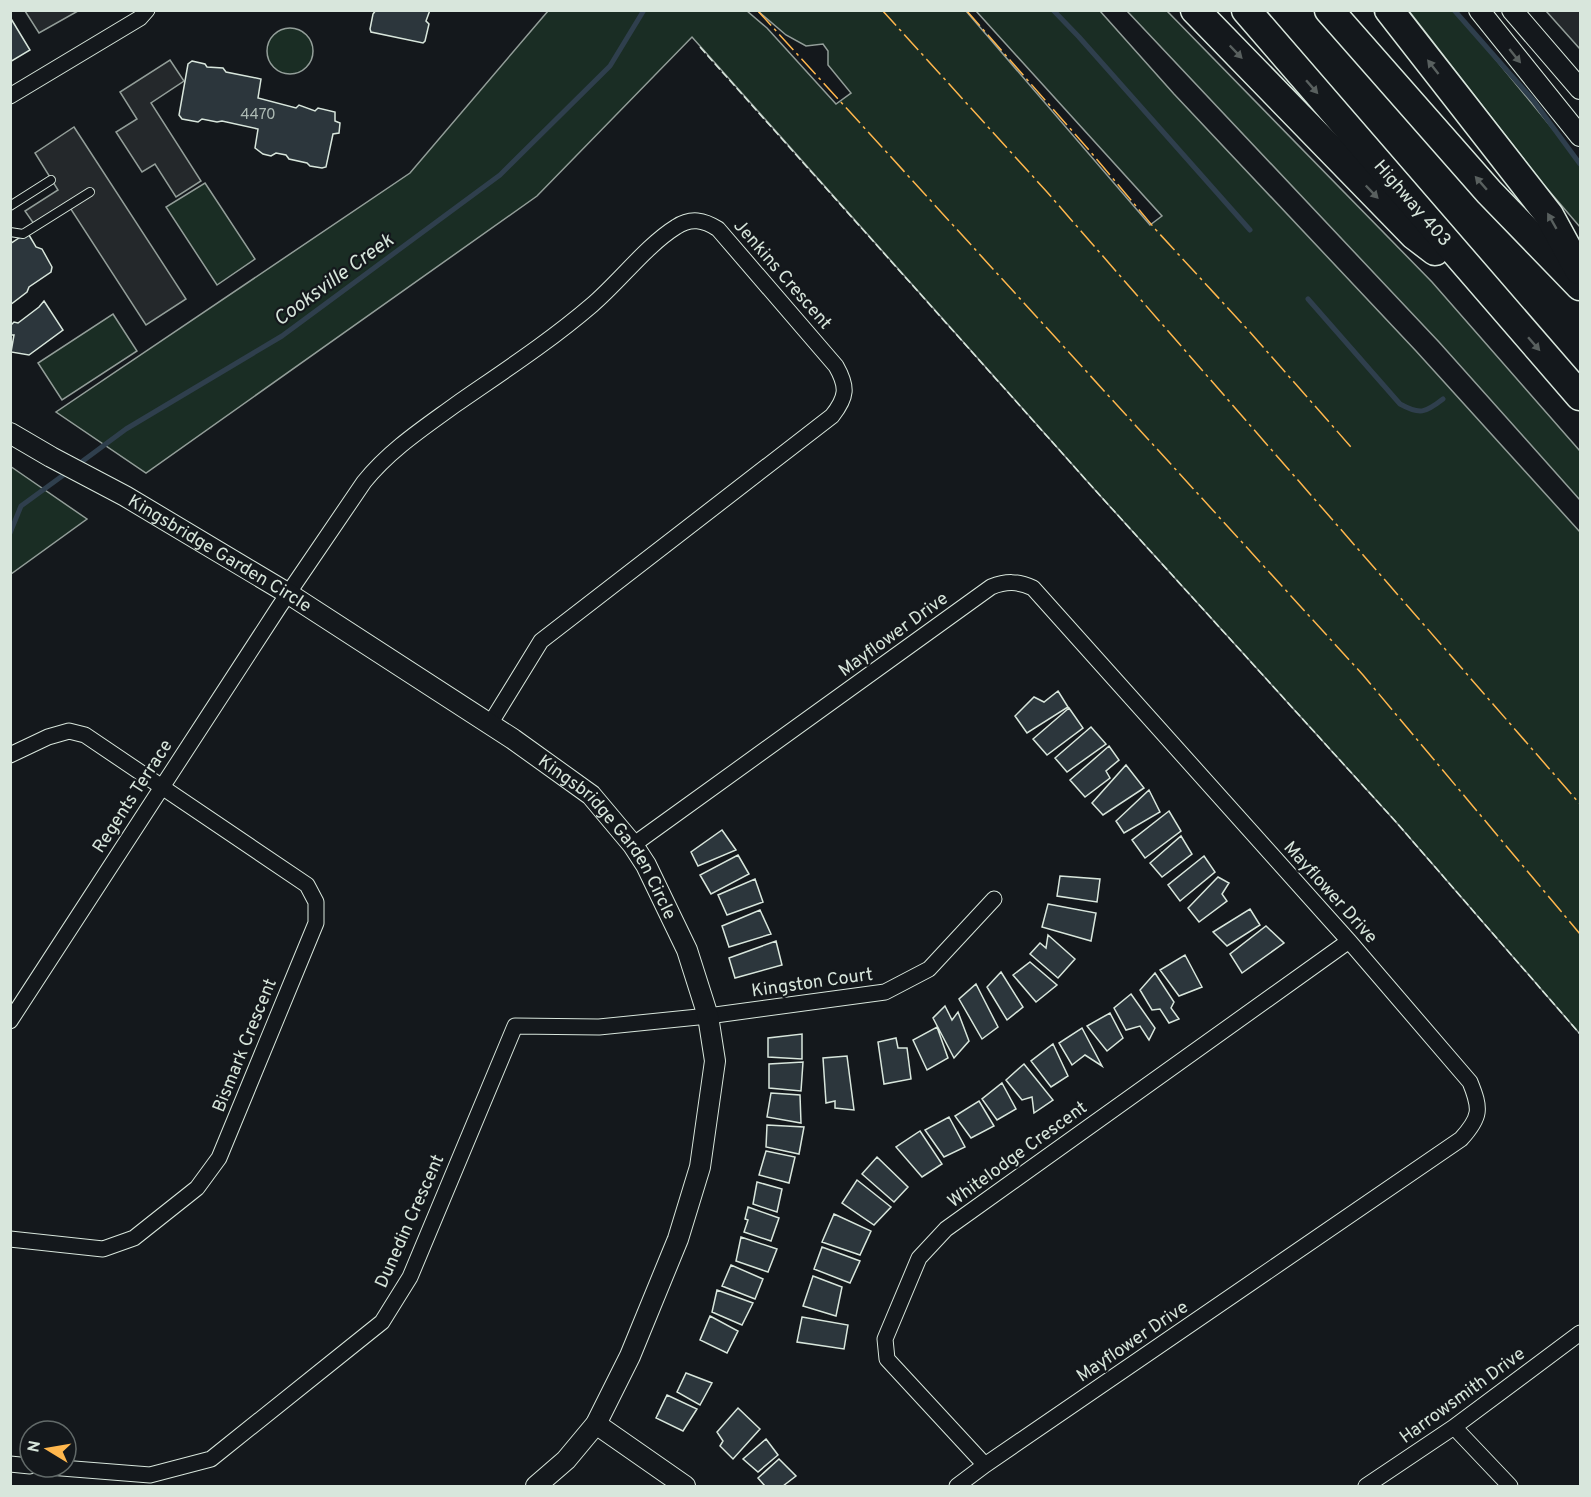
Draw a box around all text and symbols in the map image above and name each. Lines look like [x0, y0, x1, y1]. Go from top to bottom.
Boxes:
one-way arrow [1228, 45, 1242, 59]
one-way arrow [1509, 48, 1522, 64]
one-way arrow [1428, 59, 1440, 74]
one-way arrow [1305, 79, 1318, 94]
house number: 4470 [240, 106, 276, 125]
street label: Highway 403 [1368, 156, 1455, 252]
one-way arrow [1475, 176, 1488, 191]
one-way arrow [1365, 184, 1379, 198]
one-way arrow [1547, 212, 1557, 229]
street label: Jenkins Crescent [728, 215, 836, 335]
water label: Cooksville Creek [269, 228, 400, 333]
one-way arrow [1527, 336, 1540, 351]
street label: Kingsbridge Garden Circle [123, 490, 315, 618]
street label: Mayflower Drive [835, 588, 953, 683]
street label: Regents Terrace [88, 736, 179, 858]
street label: Kingsbridge Garden Circle [533, 751, 681, 924]
street label: Mayflower Drive [1278, 837, 1382, 949]
street label: Kingston Court [750, 964, 874, 1003]
street label: Bismark Crescent [208, 975, 283, 1116]
street label: Whitelodge Crescent [944, 1097, 1092, 1214]
street label: Dunedin Crescent [371, 1151, 450, 1292]
street label: Mayflower Drive [1073, 1296, 1193, 1388]
street label: Harrowsmith Drive [1396, 1343, 1530, 1449]
north arrow [18, 1419, 78, 1479]
text: N [24, 1439, 46, 1454]

